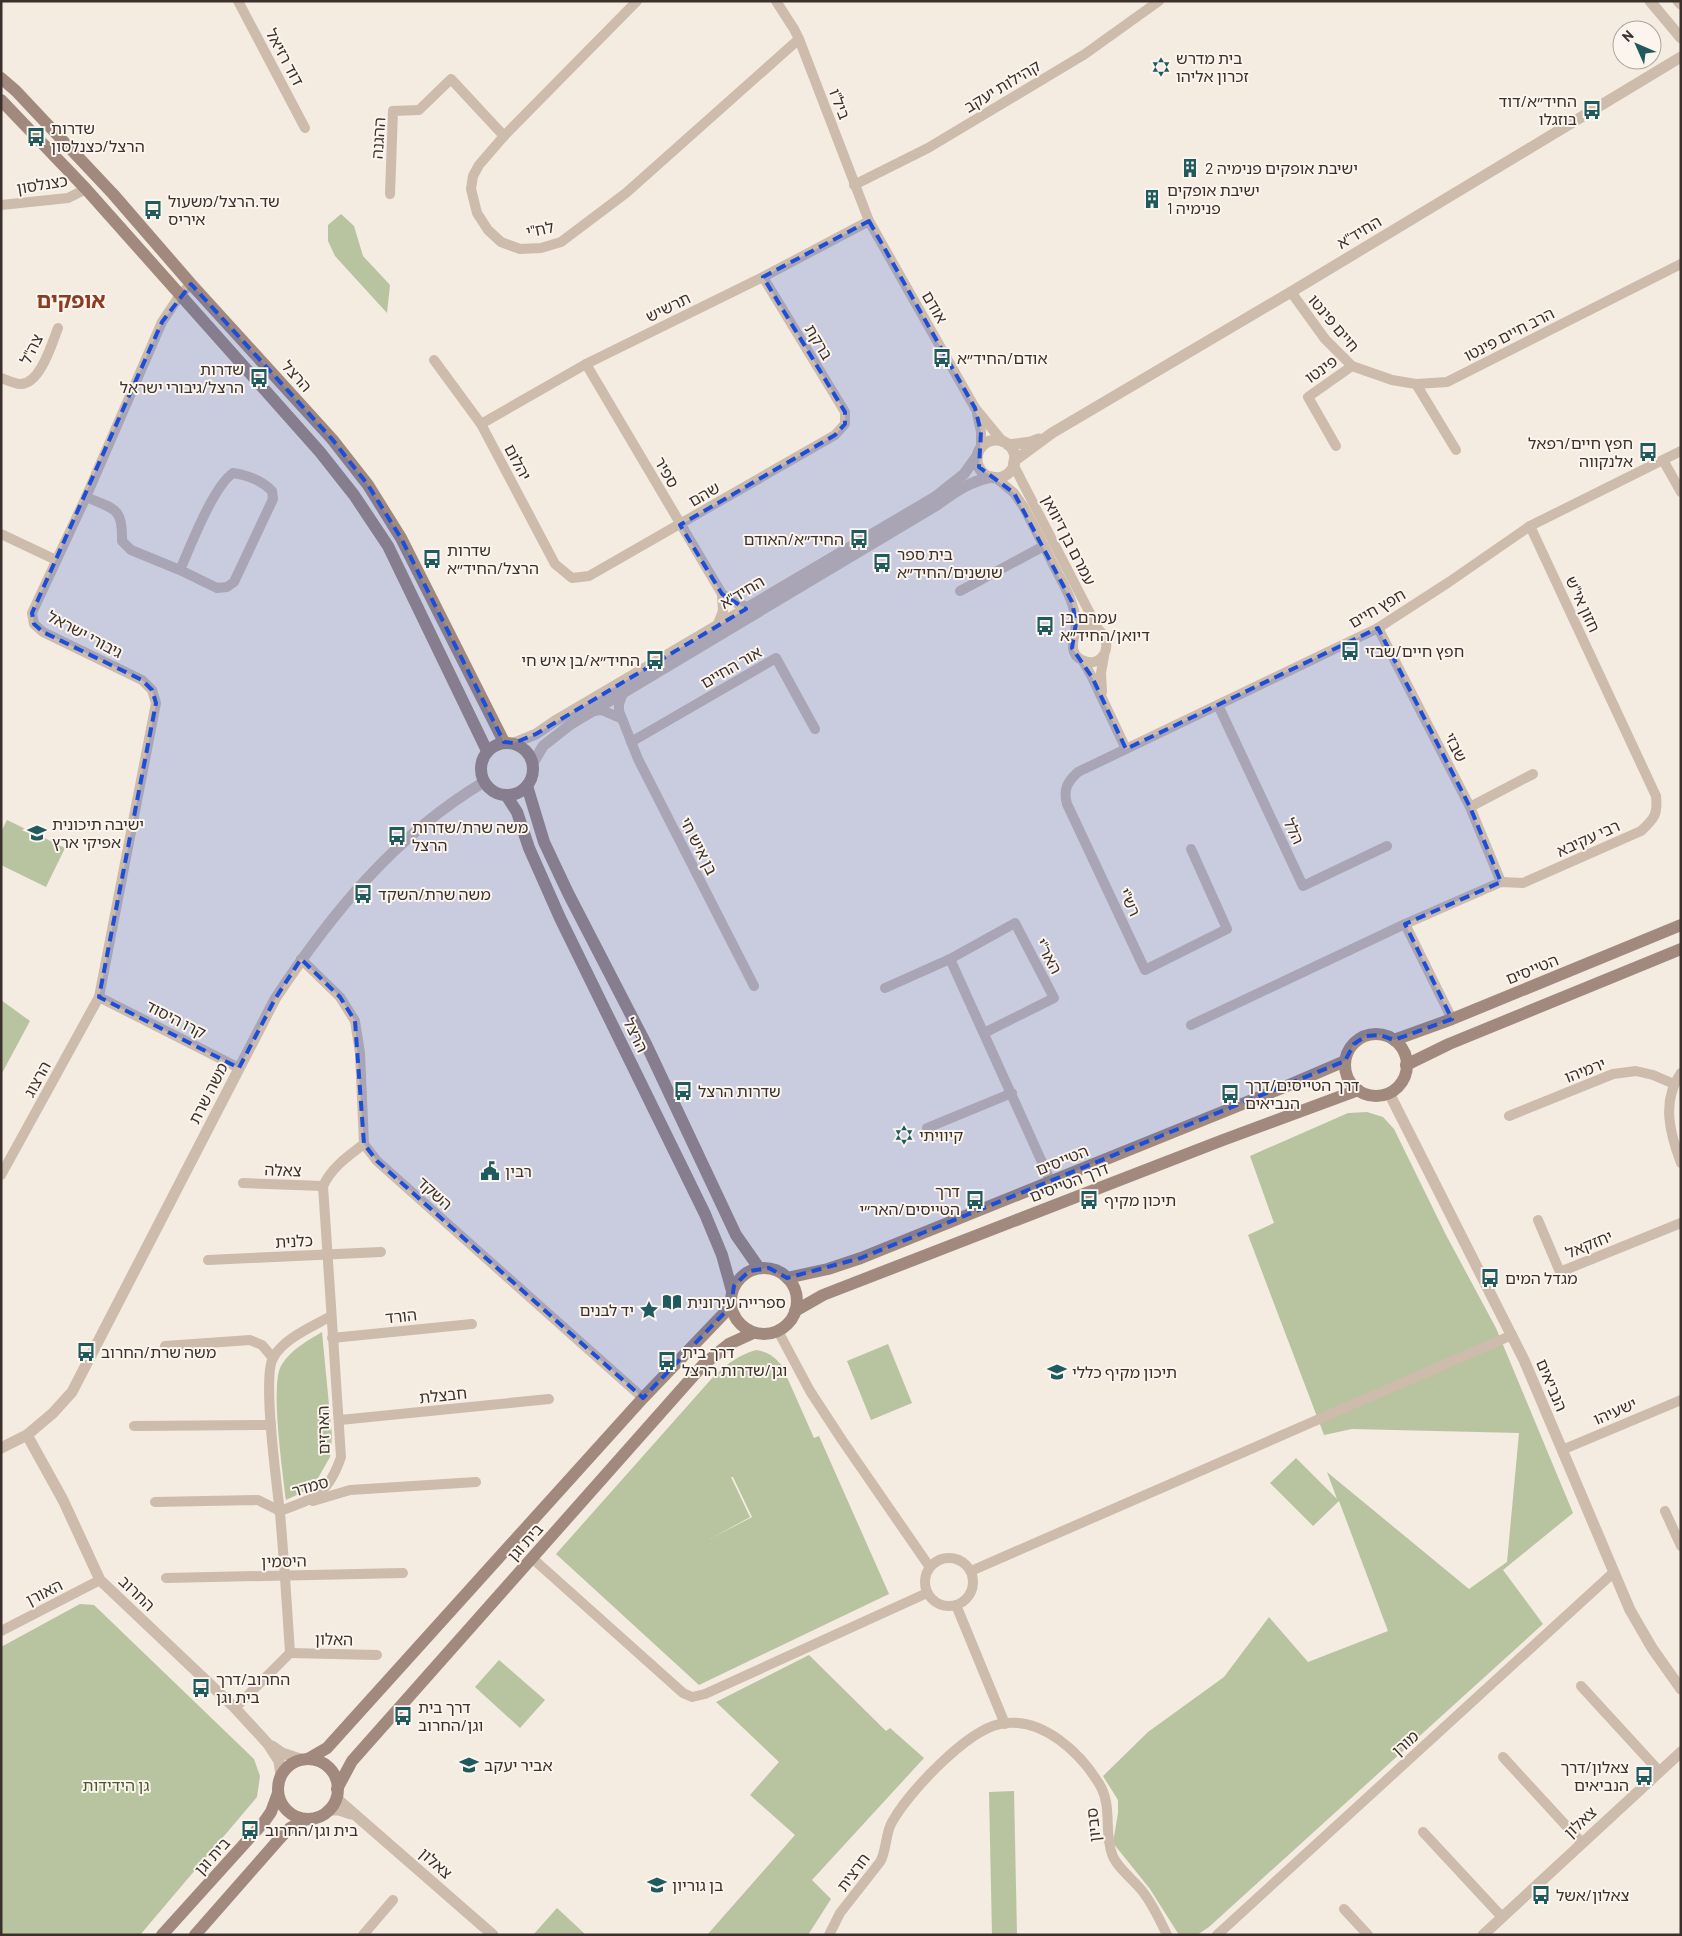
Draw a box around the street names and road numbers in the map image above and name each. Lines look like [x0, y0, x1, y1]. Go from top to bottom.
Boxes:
street label: דוד רזיאל [262, 25, 309, 89]
street label: קהילות יעקב [960, 55, 1043, 116]
street label: ביל"ו [826, 86, 855, 122]
street label: ההגנה [367, 116, 388, 160]
street label: כצנלסון [15, 170, 69, 197]
street label: החיד"א [1333, 211, 1384, 252]
street label: לח"י [524, 216, 556, 241]
street label: אודם [919, 287, 952, 326]
street label: תרשיש [642, 288, 693, 325]
street label: חיים פינטו [1305, 290, 1364, 355]
street label: הרב חיים פינטו [1460, 303, 1557, 364]
street label: ברקת [801, 321, 837, 363]
street label: צה"ל [15, 330, 46, 367]
street label: פינטו [1301, 351, 1341, 386]
street label: הרצל [278, 356, 316, 395]
street label: יהלום [501, 440, 536, 483]
street label: ספיר [651, 453, 684, 491]
street label: שהם [685, 477, 723, 510]
street label: עמרם בן דיוואן [1039, 492, 1100, 588]
street label: החיד"א [716, 571, 767, 612]
street label: חזון אי"ש [1562, 573, 1605, 635]
street label: חפץ חיים [1345, 584, 1409, 631]
street label: גיבורי ישראל [44, 606, 126, 661]
street label: אור החיים [697, 642, 764, 692]
street label: שבזי [1441, 729, 1472, 765]
street label: בן איש חי [677, 814, 722, 878]
street label: הלל [1280, 815, 1309, 847]
street label: רבי עקיבא [1553, 815, 1622, 860]
street label: רש"י [1116, 885, 1145, 919]
street label: האר"י [1032, 935, 1067, 977]
street label: הטייסים [1503, 949, 1561, 988]
street label: קרו היסוד [143, 995, 209, 1042]
street label: הרצל [620, 1015, 653, 1055]
street label: ירמיהו [1562, 1053, 1608, 1086]
street label: הרצוג [19, 1057, 54, 1100]
street label: משה שרת [184, 1059, 231, 1126]
street label: הטייסים [1033, 1140, 1091, 1179]
street label: דרך הטייסים [1027, 1158, 1111, 1205]
street label: צאלה [264, 1159, 302, 1180]
street label: השקד [414, 1172, 457, 1213]
street label: יחזקאל [1563, 1226, 1615, 1261]
street label: כלנית [275, 1230, 313, 1251]
street label: הורד [384, 1304, 418, 1327]
street label: הנביאים [1533, 1356, 1572, 1414]
street label: חבצלת [418, 1383, 468, 1406]
street label: ישעיהו [1590, 1393, 1639, 1428]
street label: הארזים [313, 1405, 332, 1455]
street label: סמדר [289, 1471, 330, 1500]
street label: בית וגן [503, 1519, 546, 1564]
street label: היסמין [261, 1551, 307, 1570]
street label: החרוב [115, 1571, 159, 1614]
street label: האורן [22, 1574, 65, 1609]
street label: האלון [315, 1629, 353, 1648]
street label: מורן [1388, 1726, 1422, 1759]
street label: צאלון [1560, 1802, 1600, 1841]
street label: סביון [1081, 1807, 1104, 1843]
street label: בית וגן [190, 1833, 233, 1878]
street label: צאלון [416, 1843, 457, 1882]
street label: חרצית [832, 1849, 873, 1895]

